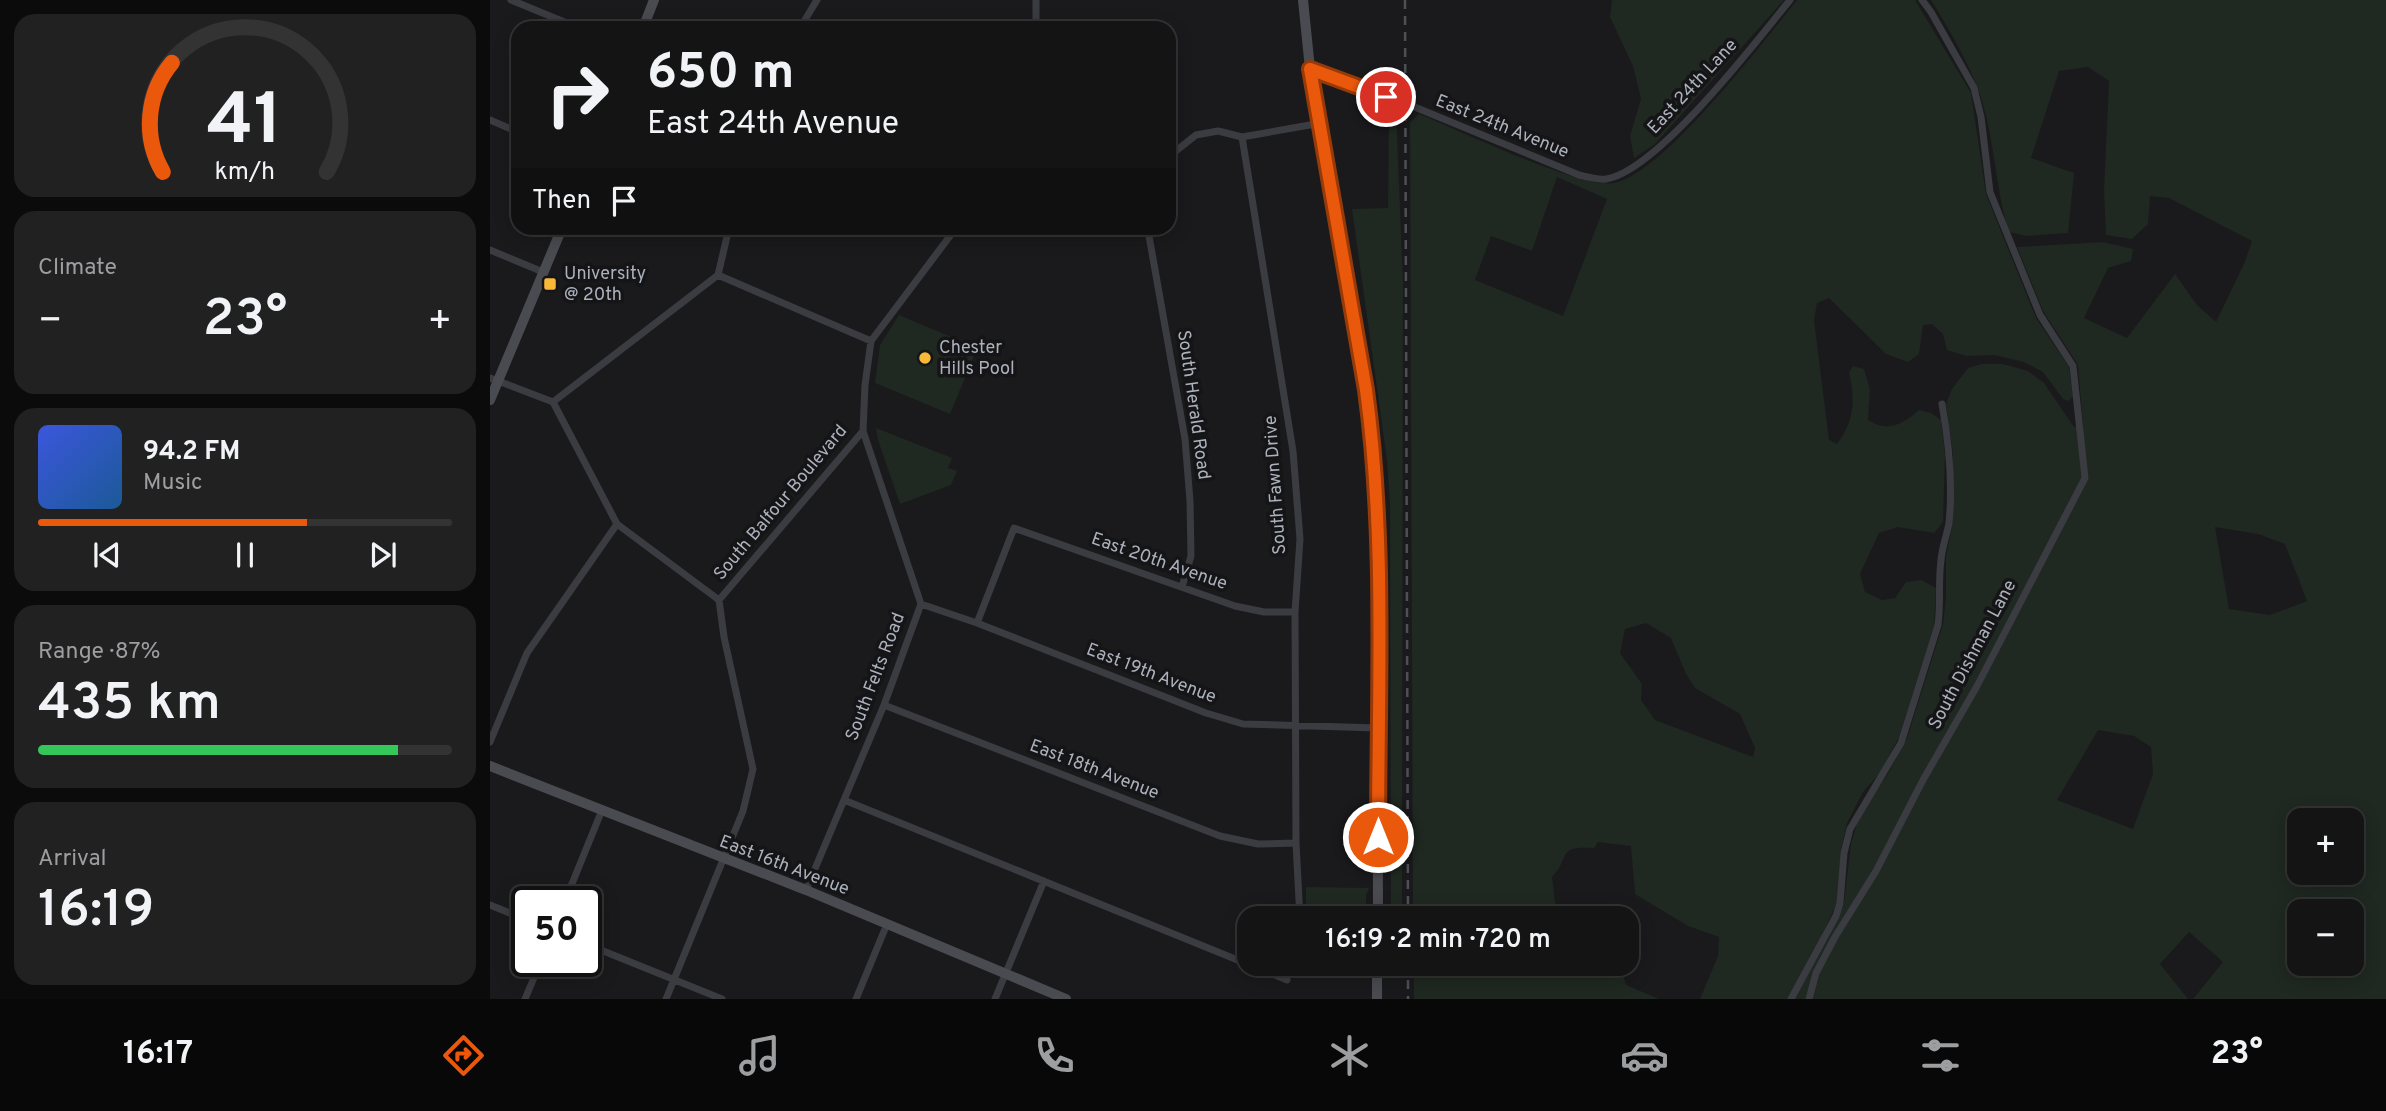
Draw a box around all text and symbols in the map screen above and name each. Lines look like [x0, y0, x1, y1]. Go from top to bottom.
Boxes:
street label: East 24th Lane [1643, 34, 1743, 140]
text: 650 m [647, 44, 794, 106]
icon: right [532, 49, 623, 140]
pin [1356, 67, 1416, 127]
text: 41 [207, 78, 283, 170]
icon: arrive [1367, 78, 1405, 116]
street label: East 24th Avenue [1432, 90, 1572, 164]
text: East 24th Avenue [647, 105, 899, 145]
text: km/h [215, 156, 275, 188]
icon: arrive [605, 182, 643, 220]
text: Then [532, 185, 591, 218]
text: Climate [38, 254, 117, 283]
place label: University @ 20th [564, 263, 646, 307]
marker: University @ 20th [542, 276, 558, 292]
text: 23° [203, 288, 287, 354]
text: − [38, 298, 63, 347]
text: + [427, 298, 452, 347]
street label: South Herald Road [1171, 329, 1215, 481]
place label: Chester Hills Pool [939, 337, 1015, 381]
marker: Chester Hills Pool [917, 350, 933, 366]
street label: South Fawn Drive [1260, 415, 1292, 555]
street label: South Balfour Boulevard [709, 420, 853, 586]
text: 94.2 FM [143, 436, 240, 469]
text: Music [143, 469, 203, 498]
street label: East 20th Avenue [1088, 528, 1230, 596]
icon: previous [88, 536, 126, 574]
icon: pause [226, 536, 264, 574]
icon: next [364, 536, 402, 574]
street label: South Dishman Lane [1924, 576, 2022, 734]
street label: South Felts Road [841, 610, 911, 744]
text: Range · 87% [38, 638, 161, 667]
street label: East 19th Avenue [1083, 639, 1219, 709]
text: 435 km [38, 672, 221, 738]
street label: East 18th Avenue [1026, 735, 1162, 805]
position arrow [1341, 800, 1415, 874]
map controls [2287, 808, 2364, 976]
button: + [2287, 808, 2364, 885]
street label: East 16th Avenue [716, 831, 852, 901]
text: Arrival [38, 845, 107, 874]
text: 16:19 [38, 879, 154, 945]
speed limit sign: 50 [511, 886, 602, 977]
button: − [2287, 899, 2364, 976]
text: 16:19 · 2 min · 720 m [1325, 924, 1551, 957]
icon: directions [439, 1031, 488, 1080]
icon: music [735, 1031, 784, 1080]
icon: phone [1030, 1031, 1079, 1080]
icon: climate [1325, 1031, 1374, 1080]
icon: car [1620, 1031, 1669, 1080]
icon: filters [1916, 1031, 1965, 1080]
text: 16:17 [123, 1035, 193, 1075]
text: 23° [2211, 1035, 2263, 1075]

